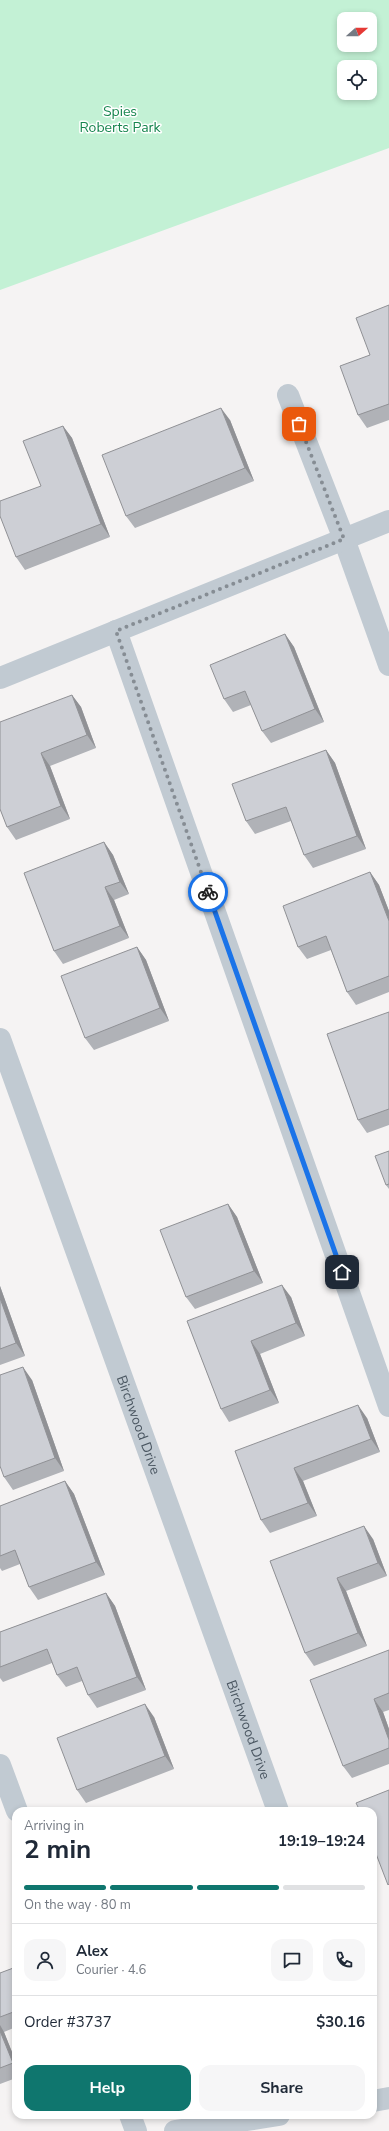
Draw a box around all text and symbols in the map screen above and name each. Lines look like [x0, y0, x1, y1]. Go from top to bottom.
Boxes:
north arrow [337, 12, 377, 52]
map controls [337, 12, 377, 100]
button: locate [337, 60, 377, 100]
park label: Spies Roberts Park [79, 102, 162, 137]
pin [282, 407, 316, 441]
icon: bag [288, 413, 310, 435]
courier [188, 872, 228, 912]
icon: bike [197, 881, 219, 903]
pin [325, 1255, 359, 1289]
icon: home [331, 1261, 353, 1283]
street label: Birchwood Drive [112, 1372, 166, 1477]
street label: Birchwood Drive [222, 1677, 275, 1782]
text: Arriving in [24, 1817, 84, 1835]
text: 19:19–19:24 [278, 1831, 365, 1851]
text: 2 min [24, 1832, 91, 1867]
text: On the way · 80 m [24, 1896, 131, 1914]
button: person [24, 1939, 66, 1981]
button: chat [271, 1939, 313, 1981]
button: phone [323, 1939, 365, 1981]
text: Alex [76, 1941, 108, 1961]
text: Courier · 4.6 [76, 1961, 146, 1979]
text: Order #3737 [24, 2012, 112, 2032]
text: $30.16 [316, 2012, 365, 2032]
button: Help [24, 2065, 191, 2111]
button: Share [199, 2065, 365, 2111]

